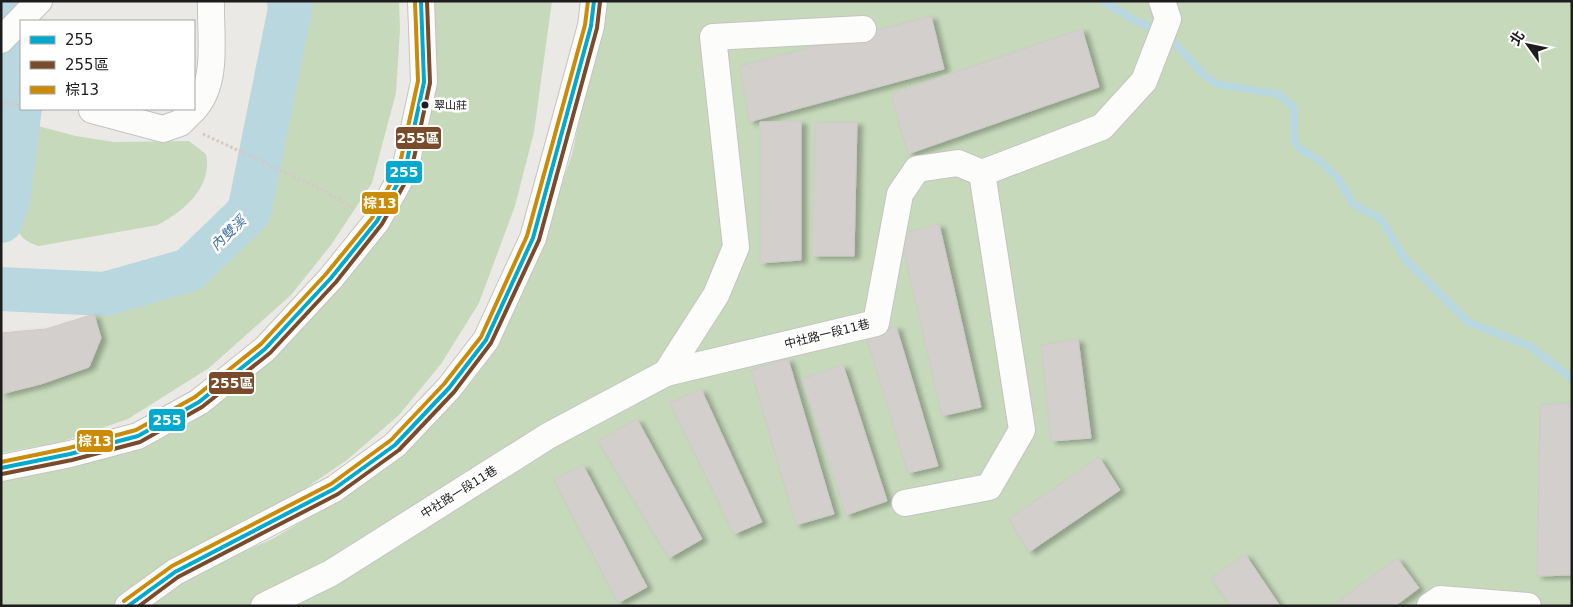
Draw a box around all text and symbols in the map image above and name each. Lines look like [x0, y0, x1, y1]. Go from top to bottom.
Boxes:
legend [20, 20, 195, 110]
north arrow [1503, 20, 1553, 70]
text: 北 [1507, 28, 1528, 48]
text: 255 [65, 31, 94, 49]
text: 255區 [65, 56, 109, 74]
text: 棕13 [65, 81, 99, 99]
place label: 翠山莊 [434, 99, 467, 112]
marker: 翠山莊 [420, 100, 430, 110]
line badge: 255區 [395, 126, 442, 150]
text: 255區 [396, 130, 440, 146]
line badge: 255 [385, 160, 423, 184]
text: 255 [389, 164, 419, 180]
line badge: 棕13 [361, 191, 399, 215]
text: 棕13 [363, 195, 397, 211]
water label: 內雙溪 [207, 211, 250, 253]
street label: 中社路一段11巷 [783, 317, 871, 351]
line badge: 255區 [208, 371, 255, 395]
text: 255區 [210, 375, 254, 391]
line badge: 255 [148, 408, 186, 432]
text: 255 [152, 412, 182, 428]
line badge: 棕13 [76, 429, 114, 453]
text: 棕13 [78, 433, 112, 449]
street label: 中社路一段11巷 [418, 463, 500, 521]

